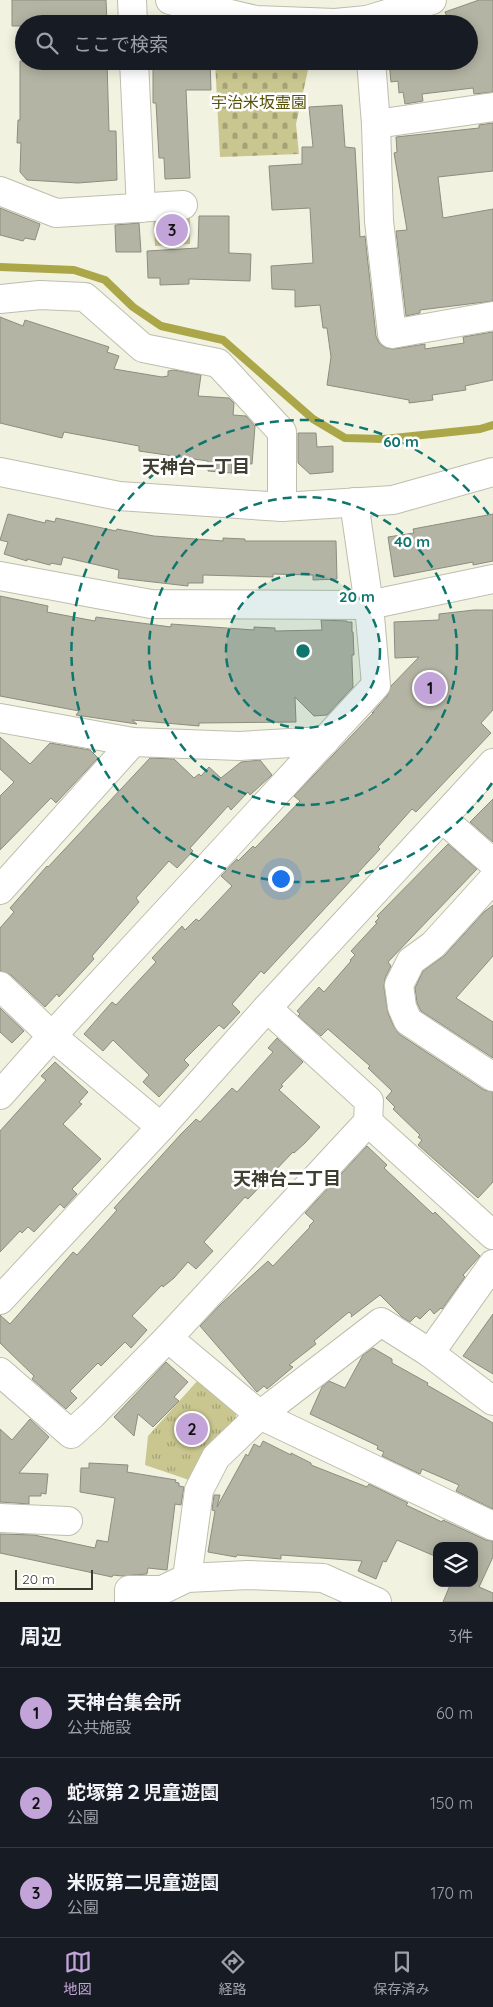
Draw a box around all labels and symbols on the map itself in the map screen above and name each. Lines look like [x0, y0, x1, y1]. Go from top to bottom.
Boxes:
park label: 宇治米坂霊園 [211, 92, 307, 112]
pin: 3 [156, 211, 188, 249]
text: 60 m [383, 432, 419, 451]
district label: 天神台一丁目 [142, 455, 250, 478]
text: 40 m [394, 532, 430, 551]
text: 20 m [339, 587, 375, 606]
centre of rings [294, 642, 312, 660]
pin: 1 [414, 669, 446, 707]
your location [268, 866, 294, 892]
district label: 天神台二丁目 [233, 1167, 341, 1190]
pin: 2 [176, 1410, 208, 1448]
scale bar [15, 1567, 92, 1590]

